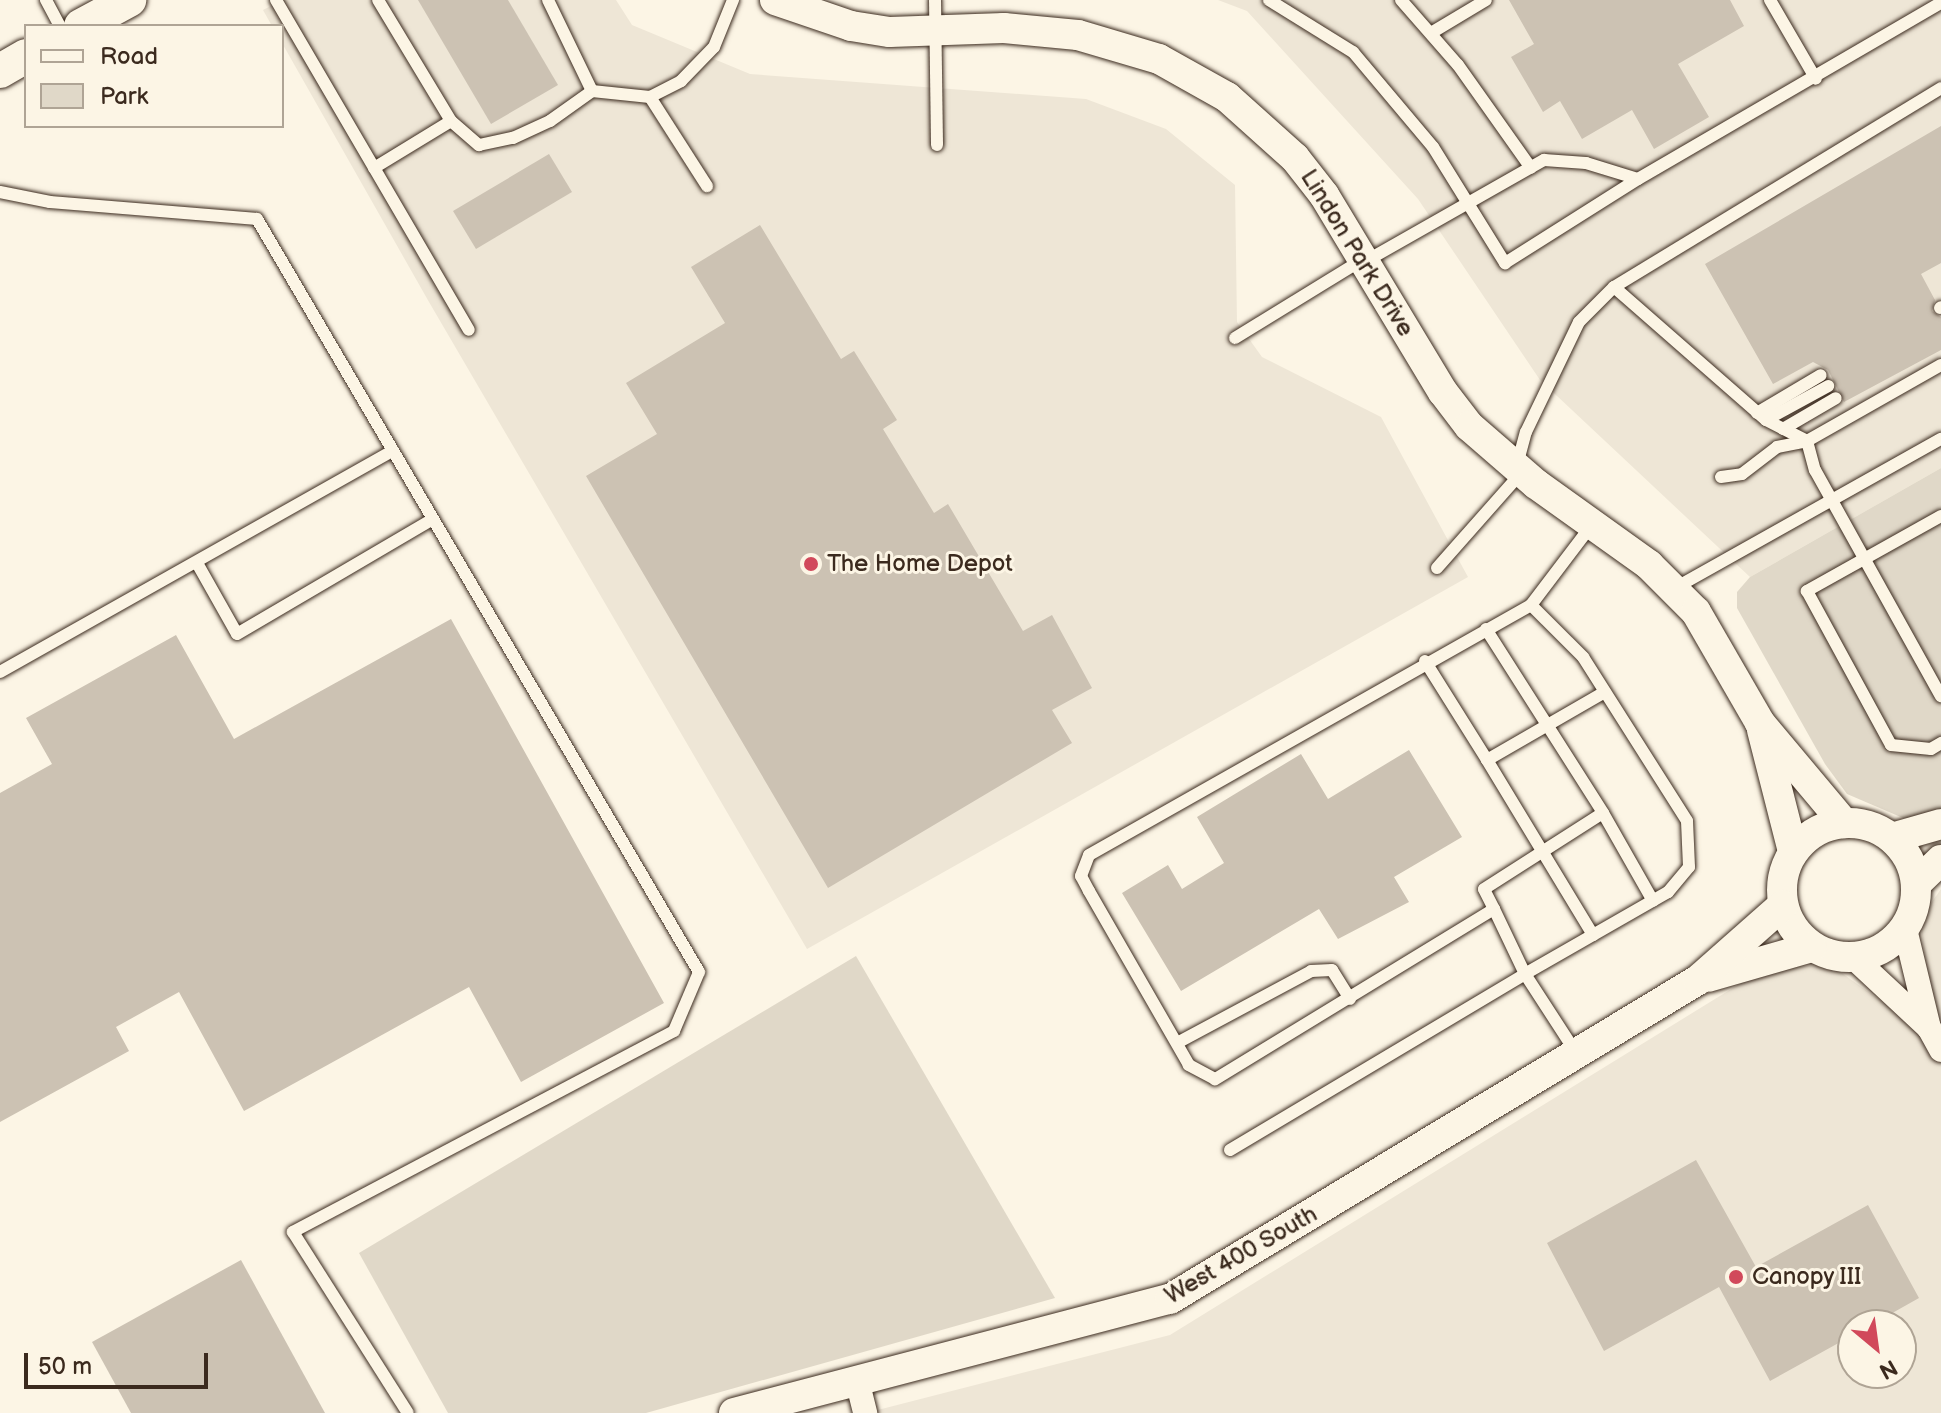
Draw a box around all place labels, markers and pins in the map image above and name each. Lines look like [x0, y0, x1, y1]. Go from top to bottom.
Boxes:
place label: The Home Depot [827, 550, 1013, 578]
marker: The Home Depot [802, 555, 820, 573]
place label: Canopy III [1752, 1263, 1863, 1291]
marker: Canopy III [1727, 1268, 1745, 1286]

